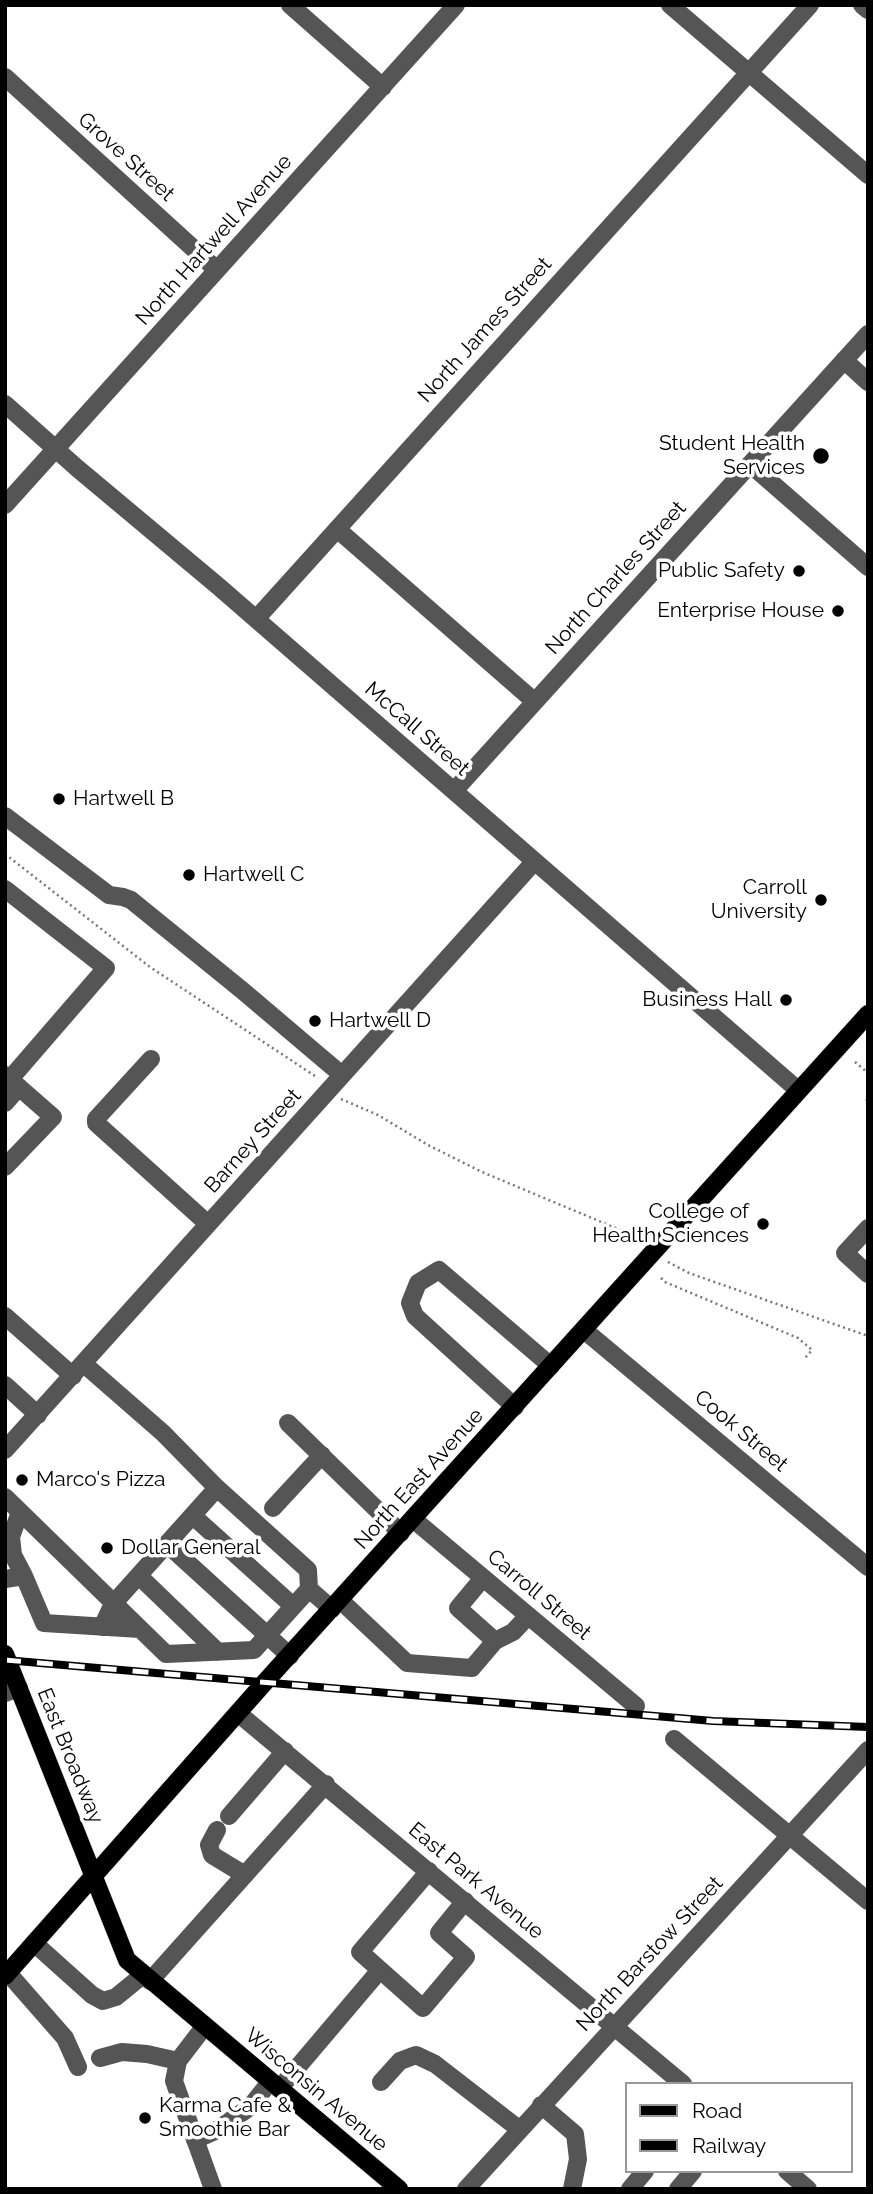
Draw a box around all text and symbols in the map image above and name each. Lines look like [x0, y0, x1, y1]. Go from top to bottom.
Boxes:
street label: Grove Street [73, 107, 179, 207]
street label: North Hartwell Avenue [131, 149, 297, 331]
street label: North James Street [413, 252, 557, 408]
place label: Student Health Services [659, 431, 805, 481]
marker: Student Health Services [811, 446, 831, 466]
street label: North Charles Street [540, 496, 692, 660]
place label: Public Safety [658, 558, 785, 584]
marker: Public Safety [791, 563, 807, 579]
place label: Enterprise House [657, 598, 824, 624]
marker: Enterprise House [830, 603, 846, 619]
street label: McCall Street [359, 677, 475, 781]
place label: Hartwell B [73, 786, 174, 812]
marker: Hartwell B [51, 791, 67, 807]
place label: Hartwell C [203, 862, 304, 888]
marker: Hartwell C [181, 867, 197, 883]
place label: Carroll University [711, 875, 807, 925]
marker: Carroll University [813, 892, 829, 908]
place label: Business Hall [642, 987, 772, 1013]
marker: Business Hall [778, 992, 794, 1008]
place label: Hartwell D [329, 1008, 431, 1034]
marker: Hartwell D [307, 1013, 323, 1029]
street label: Barney Street [199, 1084, 307, 1198]
place label: College of Health Sciences [592, 1199, 749, 1249]
marker: College of Health Sciences [755, 1216, 771, 1232]
street label: Cook Street [689, 1385, 793, 1477]
street label: North East Avenue [349, 1403, 489, 1555]
place label: Marco's Pizza [36, 1467, 166, 1493]
marker: Marco's Pizza [14, 1472, 30, 1488]
place label: Dollar General [121, 1535, 261, 1561]
marker: Dollar General [99, 1540, 115, 1556]
street label: Carroll Street [482, 1544, 596, 1646]
street label: East Broadway [31, 1685, 109, 1827]
street label: East Park Avenue [403, 1817, 549, 1945]
street label: North Barstow Street [572, 1871, 728, 2037]
street label: Wisconsin Avenue [239, 2023, 393, 2157]
legend [624, 2082, 852, 2173]
place label: Karma Cafe & Smoothie Bar [159, 2093, 291, 2143]
text: Road [692, 2098, 742, 2123]
marker: Karma Cafe & Smoothie Bar [137, 2110, 153, 2126]
text: Railway [692, 2133, 766, 2158]

